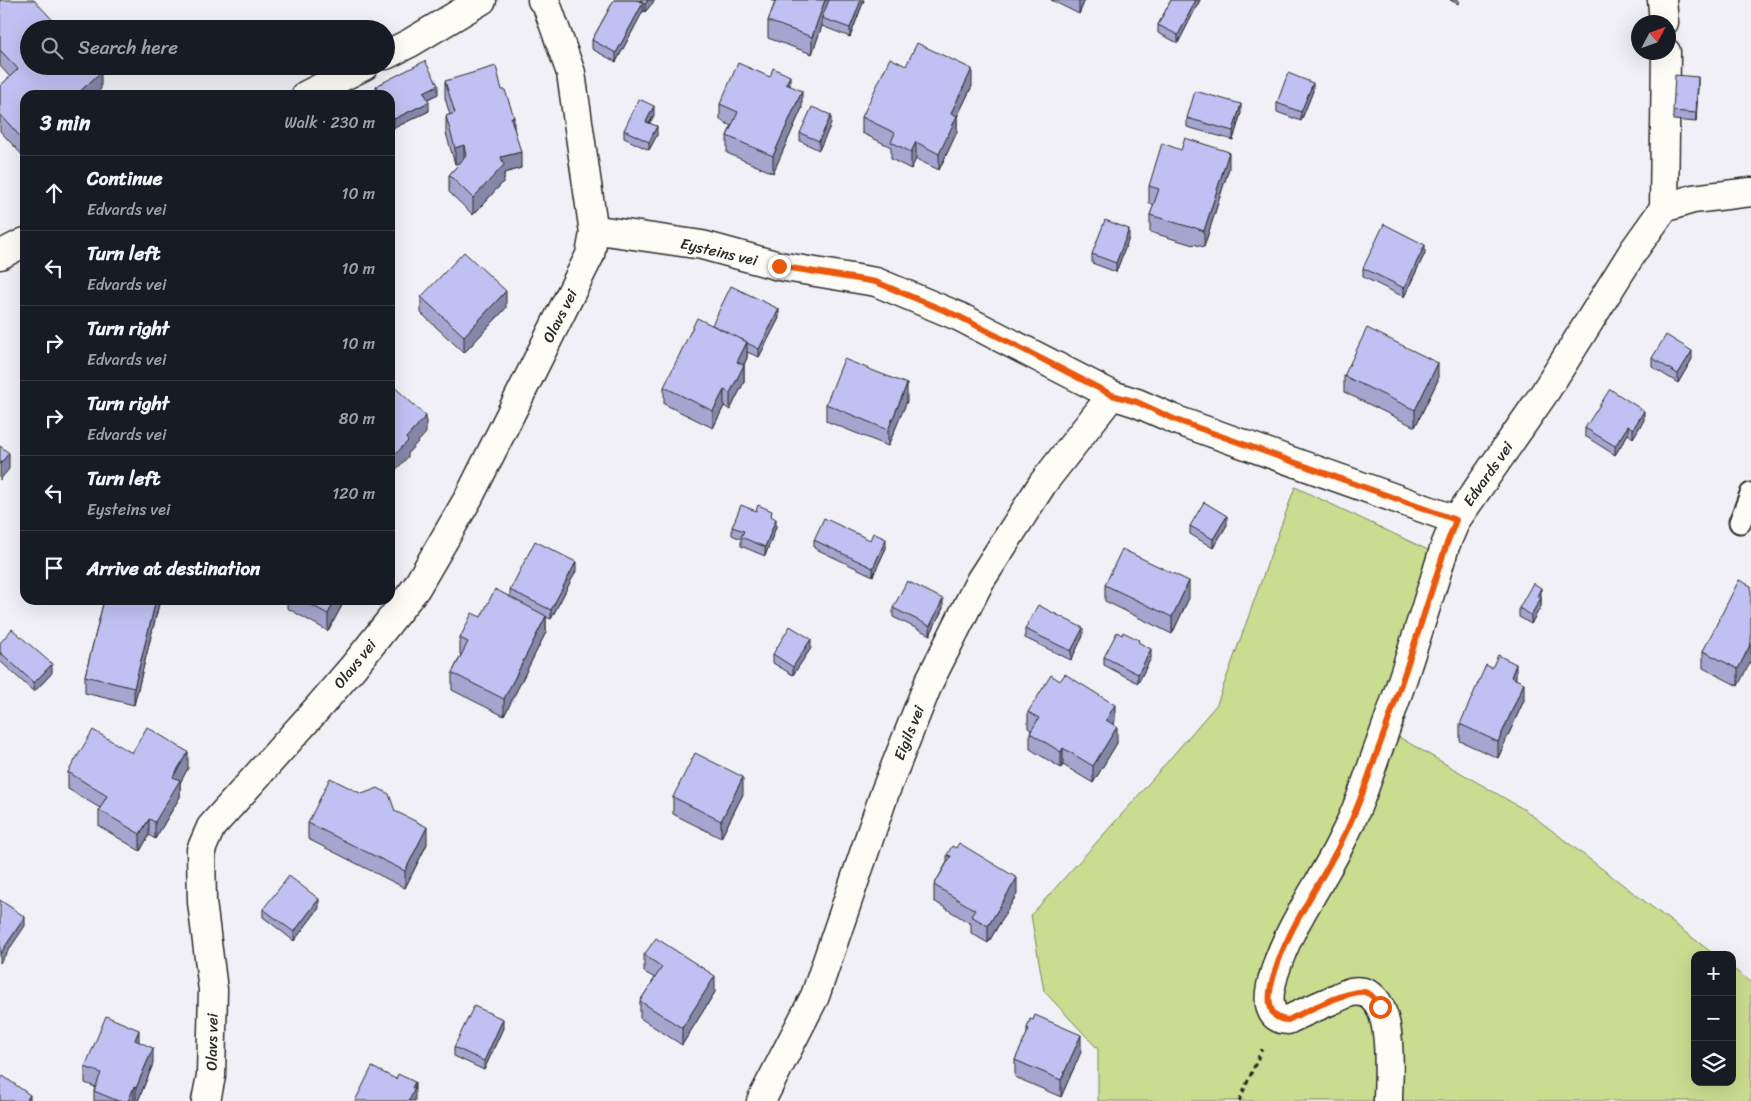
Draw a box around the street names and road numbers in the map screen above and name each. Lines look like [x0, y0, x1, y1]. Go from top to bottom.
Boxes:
street label: Eysteins vei [678, 231, 761, 274]
street label: Olavs vei [535, 284, 585, 347]
street label: Edvards vei [1456, 435, 1520, 512]
street label: Olavs vei [327, 633, 384, 694]
street label: Eigils vei [886, 701, 932, 764]
street label: Olavs vei [199, 1012, 226, 1071]

